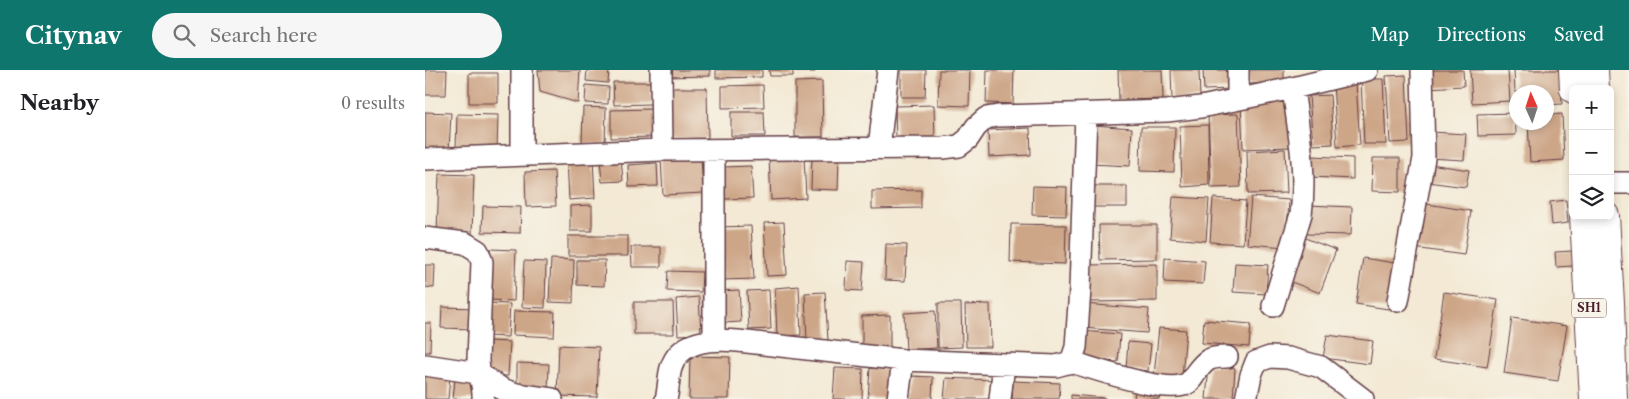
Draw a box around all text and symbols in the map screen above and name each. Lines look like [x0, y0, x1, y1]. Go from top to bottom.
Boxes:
search box [152, 13, 502, 58]
text: Citynav [25, 21, 122, 50]
icon: search [170, 21, 198, 49]
text: Search here [210, 24, 317, 47]
text: Map [1370, 24, 1409, 46]
text: Directions [1437, 24, 1526, 46]
text: Saved [1554, 24, 1604, 46]
north arrow [1509, 85, 1554, 130]
map controls [1569, 85, 1614, 220]
button: + [1569, 85, 1614, 130]
text: Nearby [20, 90, 99, 115]
text: 0 results [341, 93, 405, 113]
button: − [1569, 130, 1614, 175]
button: layers [1569, 175, 1614, 220]
road number: SH1 [1571, 298, 1607, 318]

